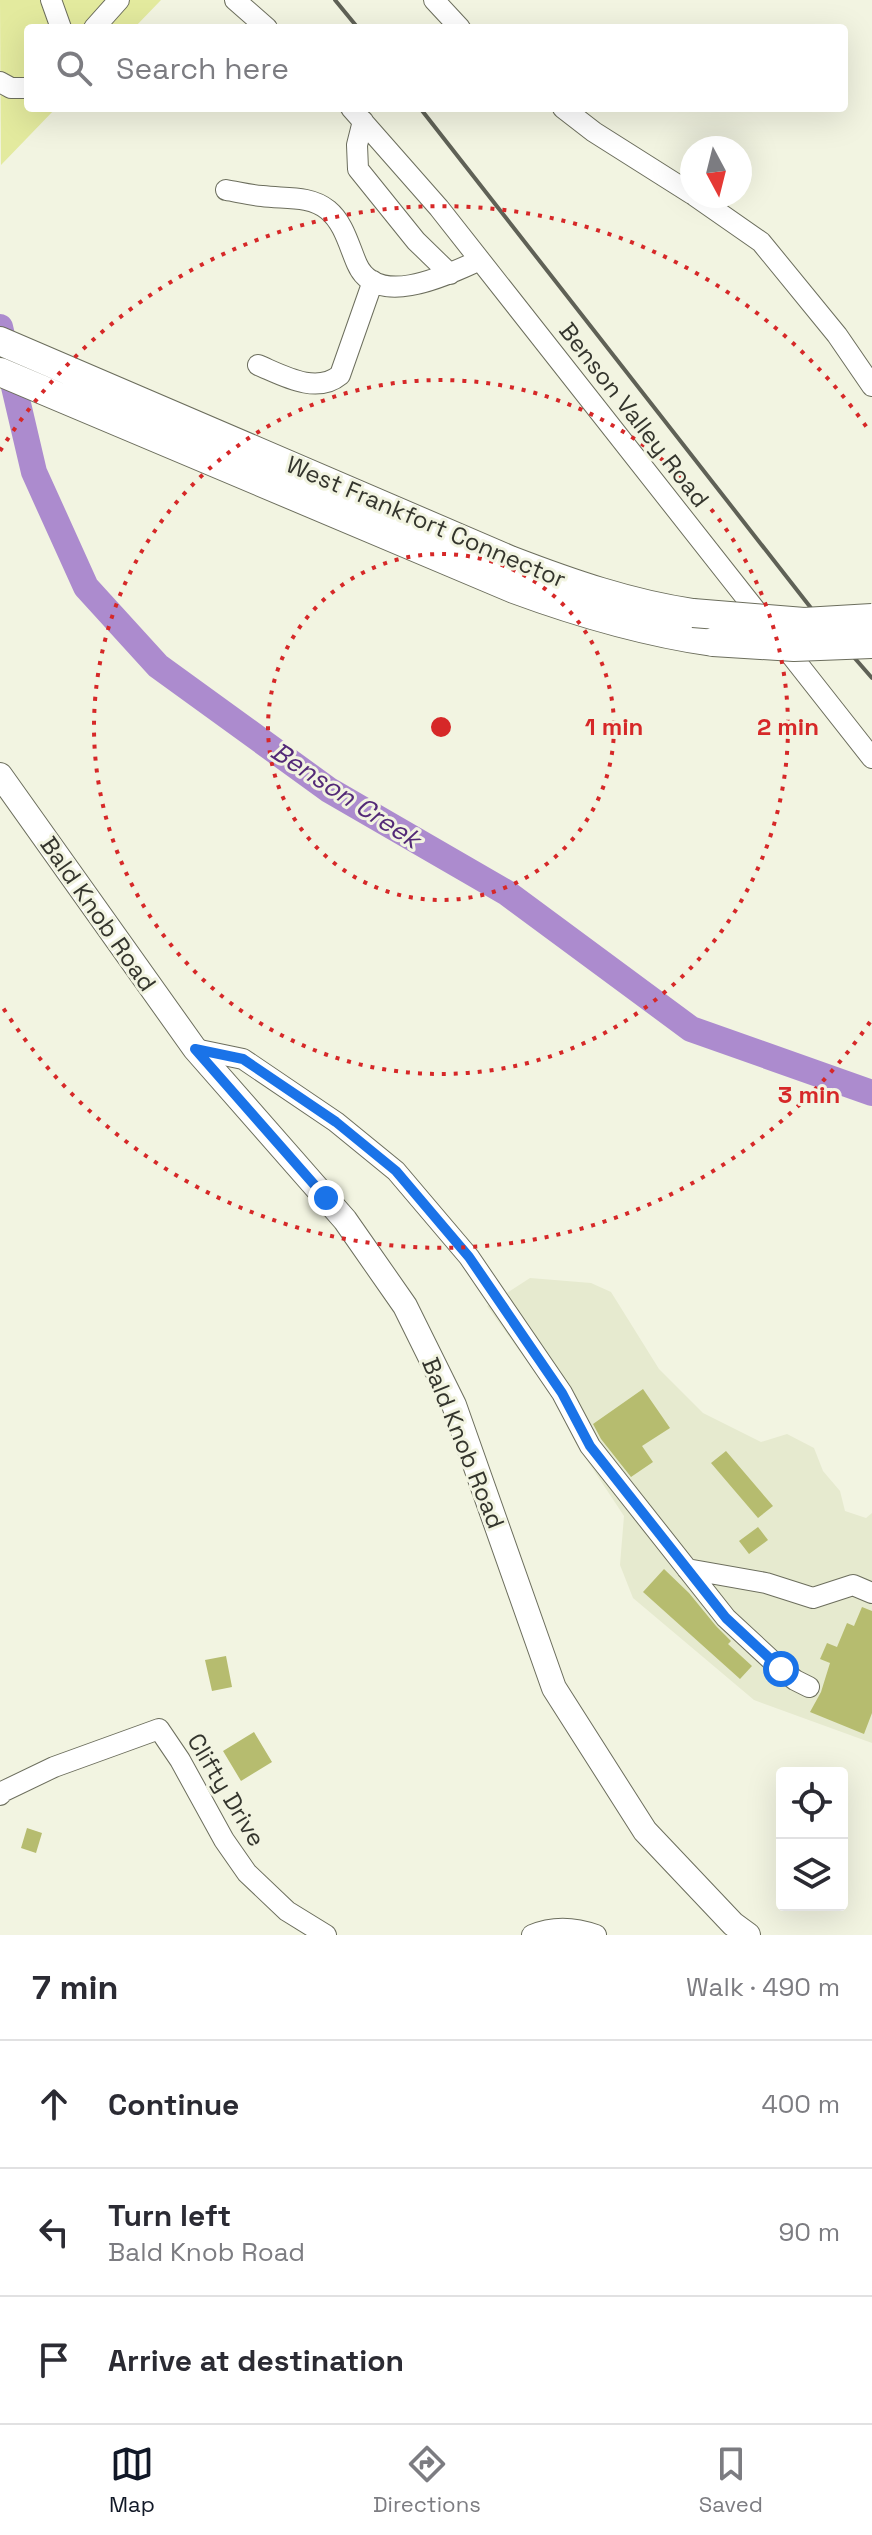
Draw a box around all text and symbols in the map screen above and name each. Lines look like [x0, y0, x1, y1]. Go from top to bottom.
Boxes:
search box [24, 24, 848, 112]
icon: search [52, 46, 96, 90]
text: Search here [116, 49, 289, 88]
north arrow [680, 136, 752, 208]
street label: Benson Valley Road [552, 316, 716, 513]
street label: West Frankfort Connector [282, 448, 571, 595]
text: 1 min [585, 711, 643, 742]
text: 2 min [757, 711, 819, 742]
centre of rings [427, 713, 455, 741]
water label: Benson Creek [265, 734, 430, 858]
street label: Bald Knob Road [34, 830, 163, 997]
text: 3 min [778, 1079, 840, 1110]
route end [308, 1180, 344, 1216]
street label: Bald Knob Road [415, 1353, 512, 1533]
route start [763, 1651, 799, 1687]
street label: Clifty Drive [180, 1727, 272, 1852]
map controls [776, 1767, 848, 1911]
button: locate [776, 1767, 848, 1839]
button: layers [776, 1839, 848, 1911]
text: 7 min [32, 1966, 119, 2009]
text: Walk · 490 m [686, 1970, 840, 2004]
icon: ahead [32, 2082, 76, 2126]
text: Continue [108, 2085, 239, 2124]
text: 400 m [761, 2087, 840, 2121]
text: Turn left [108, 2196, 231, 2235]
icon: left [32, 2210, 76, 2254]
text: 90 m [778, 2215, 840, 2249]
text: Bald Knob Road [108, 2235, 305, 2269]
icon: arrive [32, 2338, 76, 2382]
text: Arrive at destination [108, 2341, 404, 2380]
tab: Map [109, 2442, 155, 2518]
tab: Directions [373, 2442, 481, 2518]
tab: Saved [699, 2442, 763, 2518]

